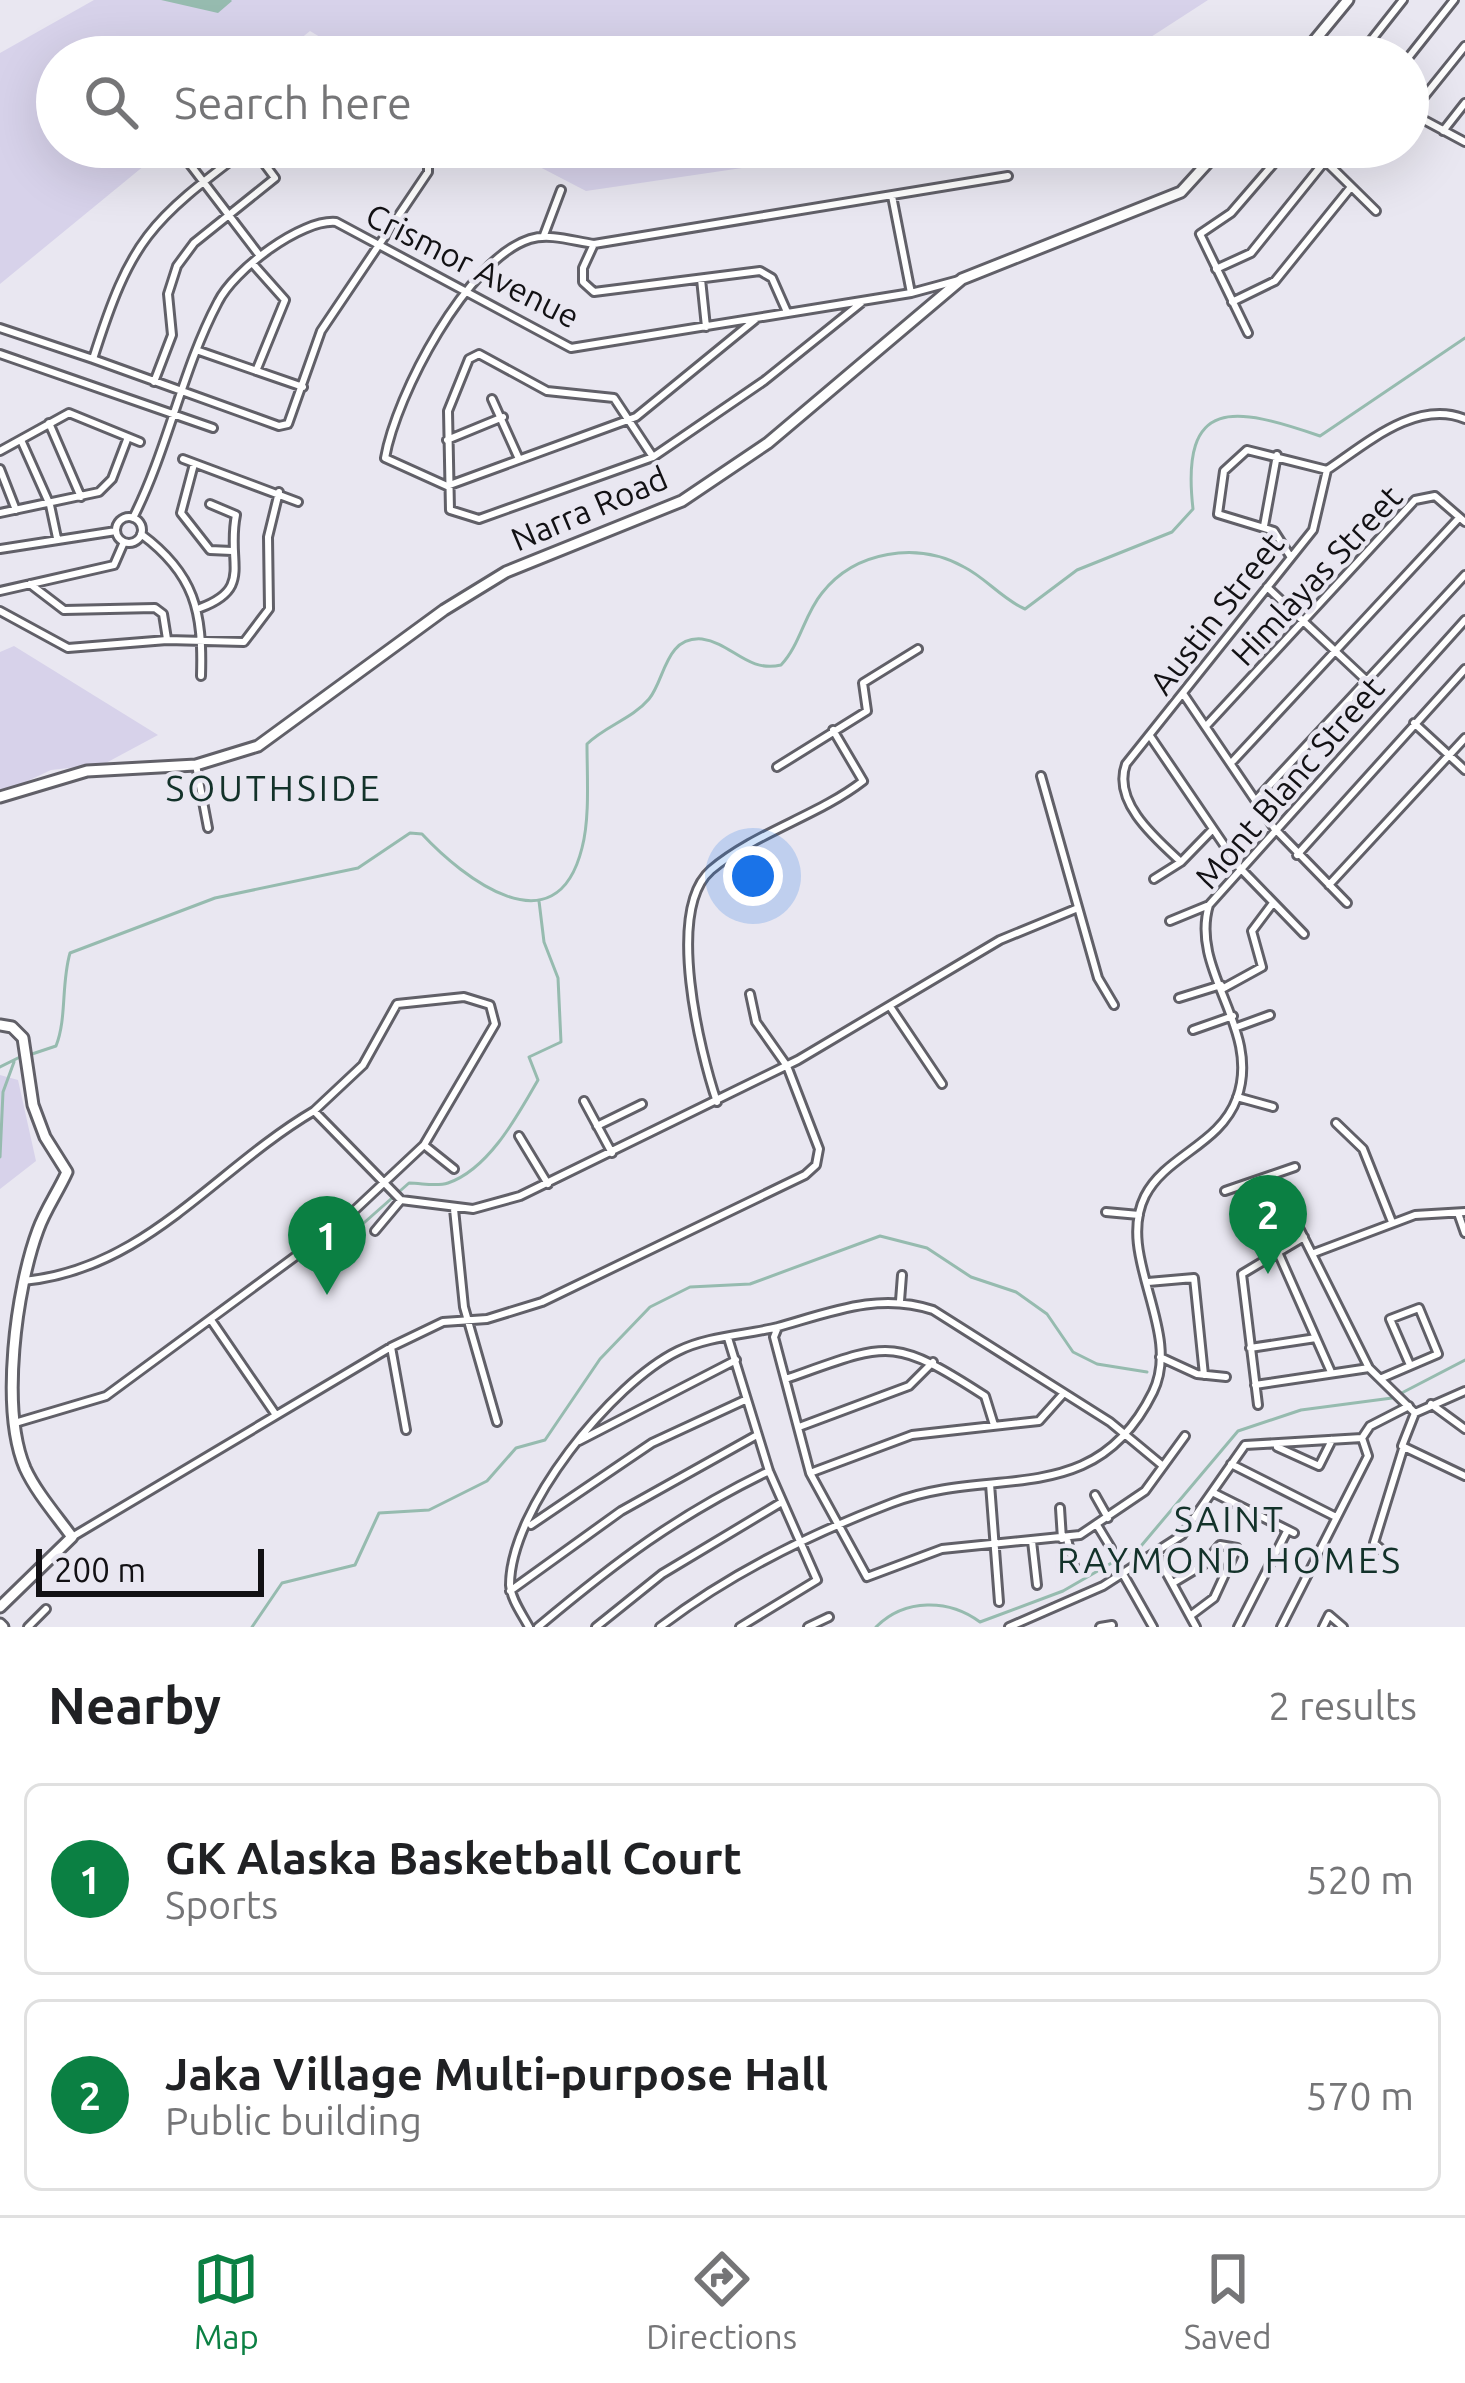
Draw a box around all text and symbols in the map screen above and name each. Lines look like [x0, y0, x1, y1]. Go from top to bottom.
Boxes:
search box [36, 36, 1429, 168]
icon: search [78, 69, 144, 135]
text: Search here [174, 77, 412, 128]
street label: Crismor Avenue [360, 195, 586, 335]
street label: Narra Road [505, 459, 673, 557]
street label: Himlayas Street [1223, 478, 1409, 672]
street label: Austin Street [1142, 525, 1290, 701]
street label: Mont Blanc Street [1187, 669, 1391, 895]
district label: SOUTHSIDE [165, 767, 383, 808]
your location [723, 846, 783, 906]
pin: 2 [1229, 1175, 1307, 1274]
pin: 1 [288, 1196, 366, 1295]
district label: SAINT RAYMOND HOMES [1057, 1498, 1403, 1580]
scale bar [36, 1543, 264, 1596]
text: 200 m [54, 1551, 146, 1588]
text: Nearby [48, 1676, 221, 1734]
text: 2 results [1268, 1684, 1417, 1727]
text: GK Alaska Basketball Court [165, 1832, 742, 1883]
text: 1 [79, 1858, 101, 1901]
text: 520 m [1305, 1858, 1414, 1901]
text: Sports [165, 1883, 278, 1926]
text: Jaka Village Multi-purpose Hall [165, 2048, 828, 2099]
text: 2 [79, 2074, 101, 2117]
text: 570 m [1305, 2074, 1414, 2117]
text: Public building [165, 2099, 422, 2142]
tab: Map [193, 2246, 259, 2355]
tab: Directions [646, 2246, 797, 2355]
tab: Saved [1184, 2246, 1272, 2355]

